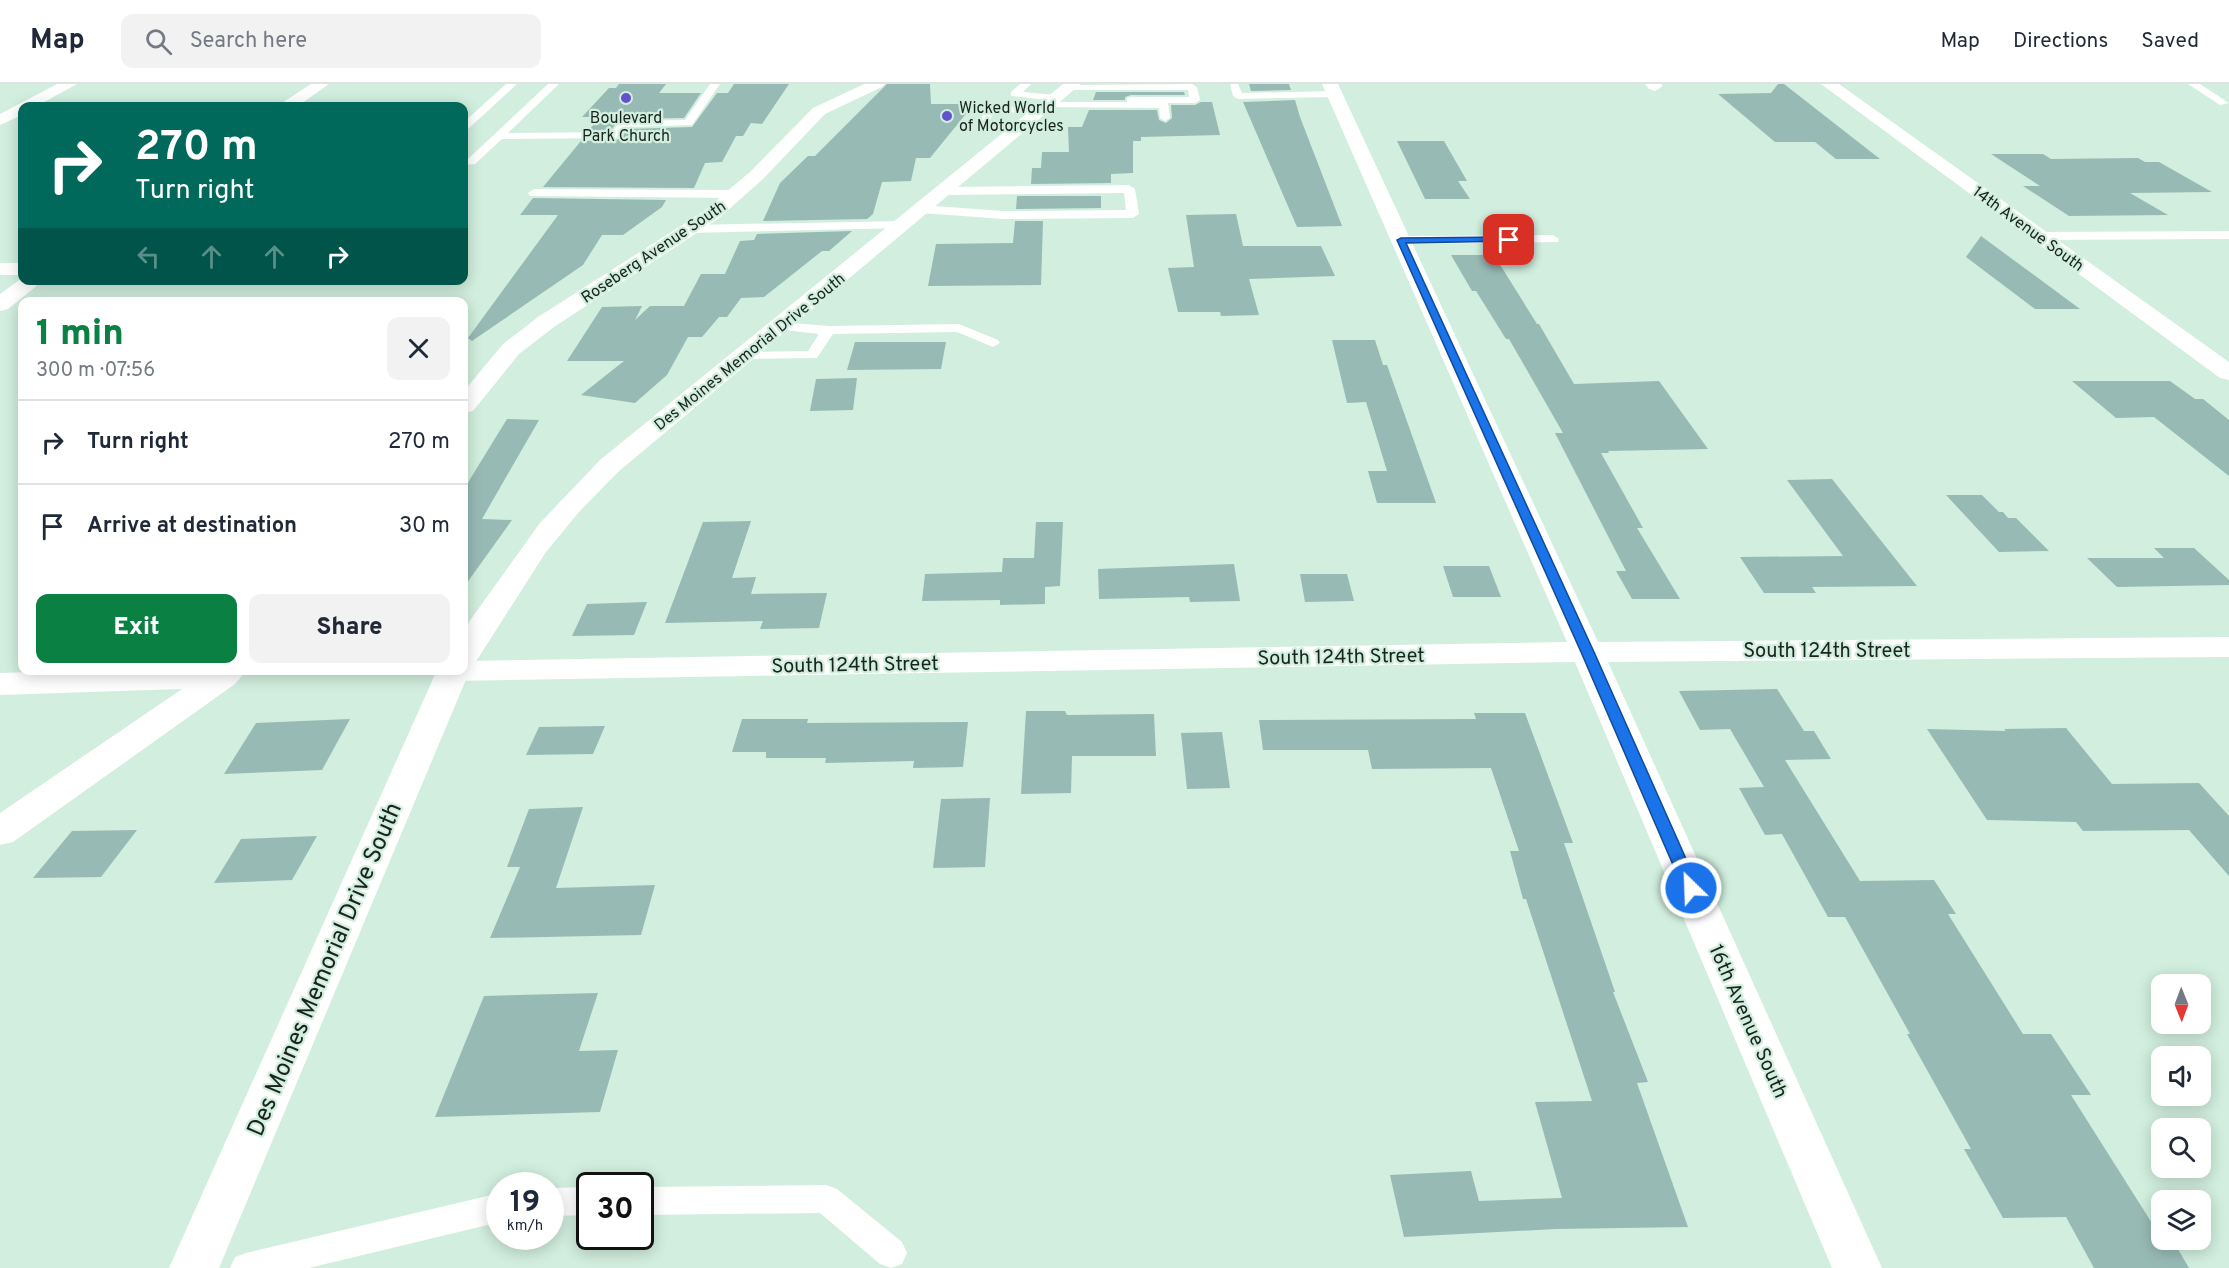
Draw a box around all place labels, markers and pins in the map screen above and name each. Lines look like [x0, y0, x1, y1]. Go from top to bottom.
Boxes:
marker: Boulevard Park Church [619, 91, 633, 105]
place label: Wicked World of Motorcycles [959, 99, 1064, 137]
place label: Boulevard Park Church [582, 109, 670, 147]
marker: Wicked World of Motorcycles [940, 109, 954, 123]
pin [1483, 214, 1534, 265]

